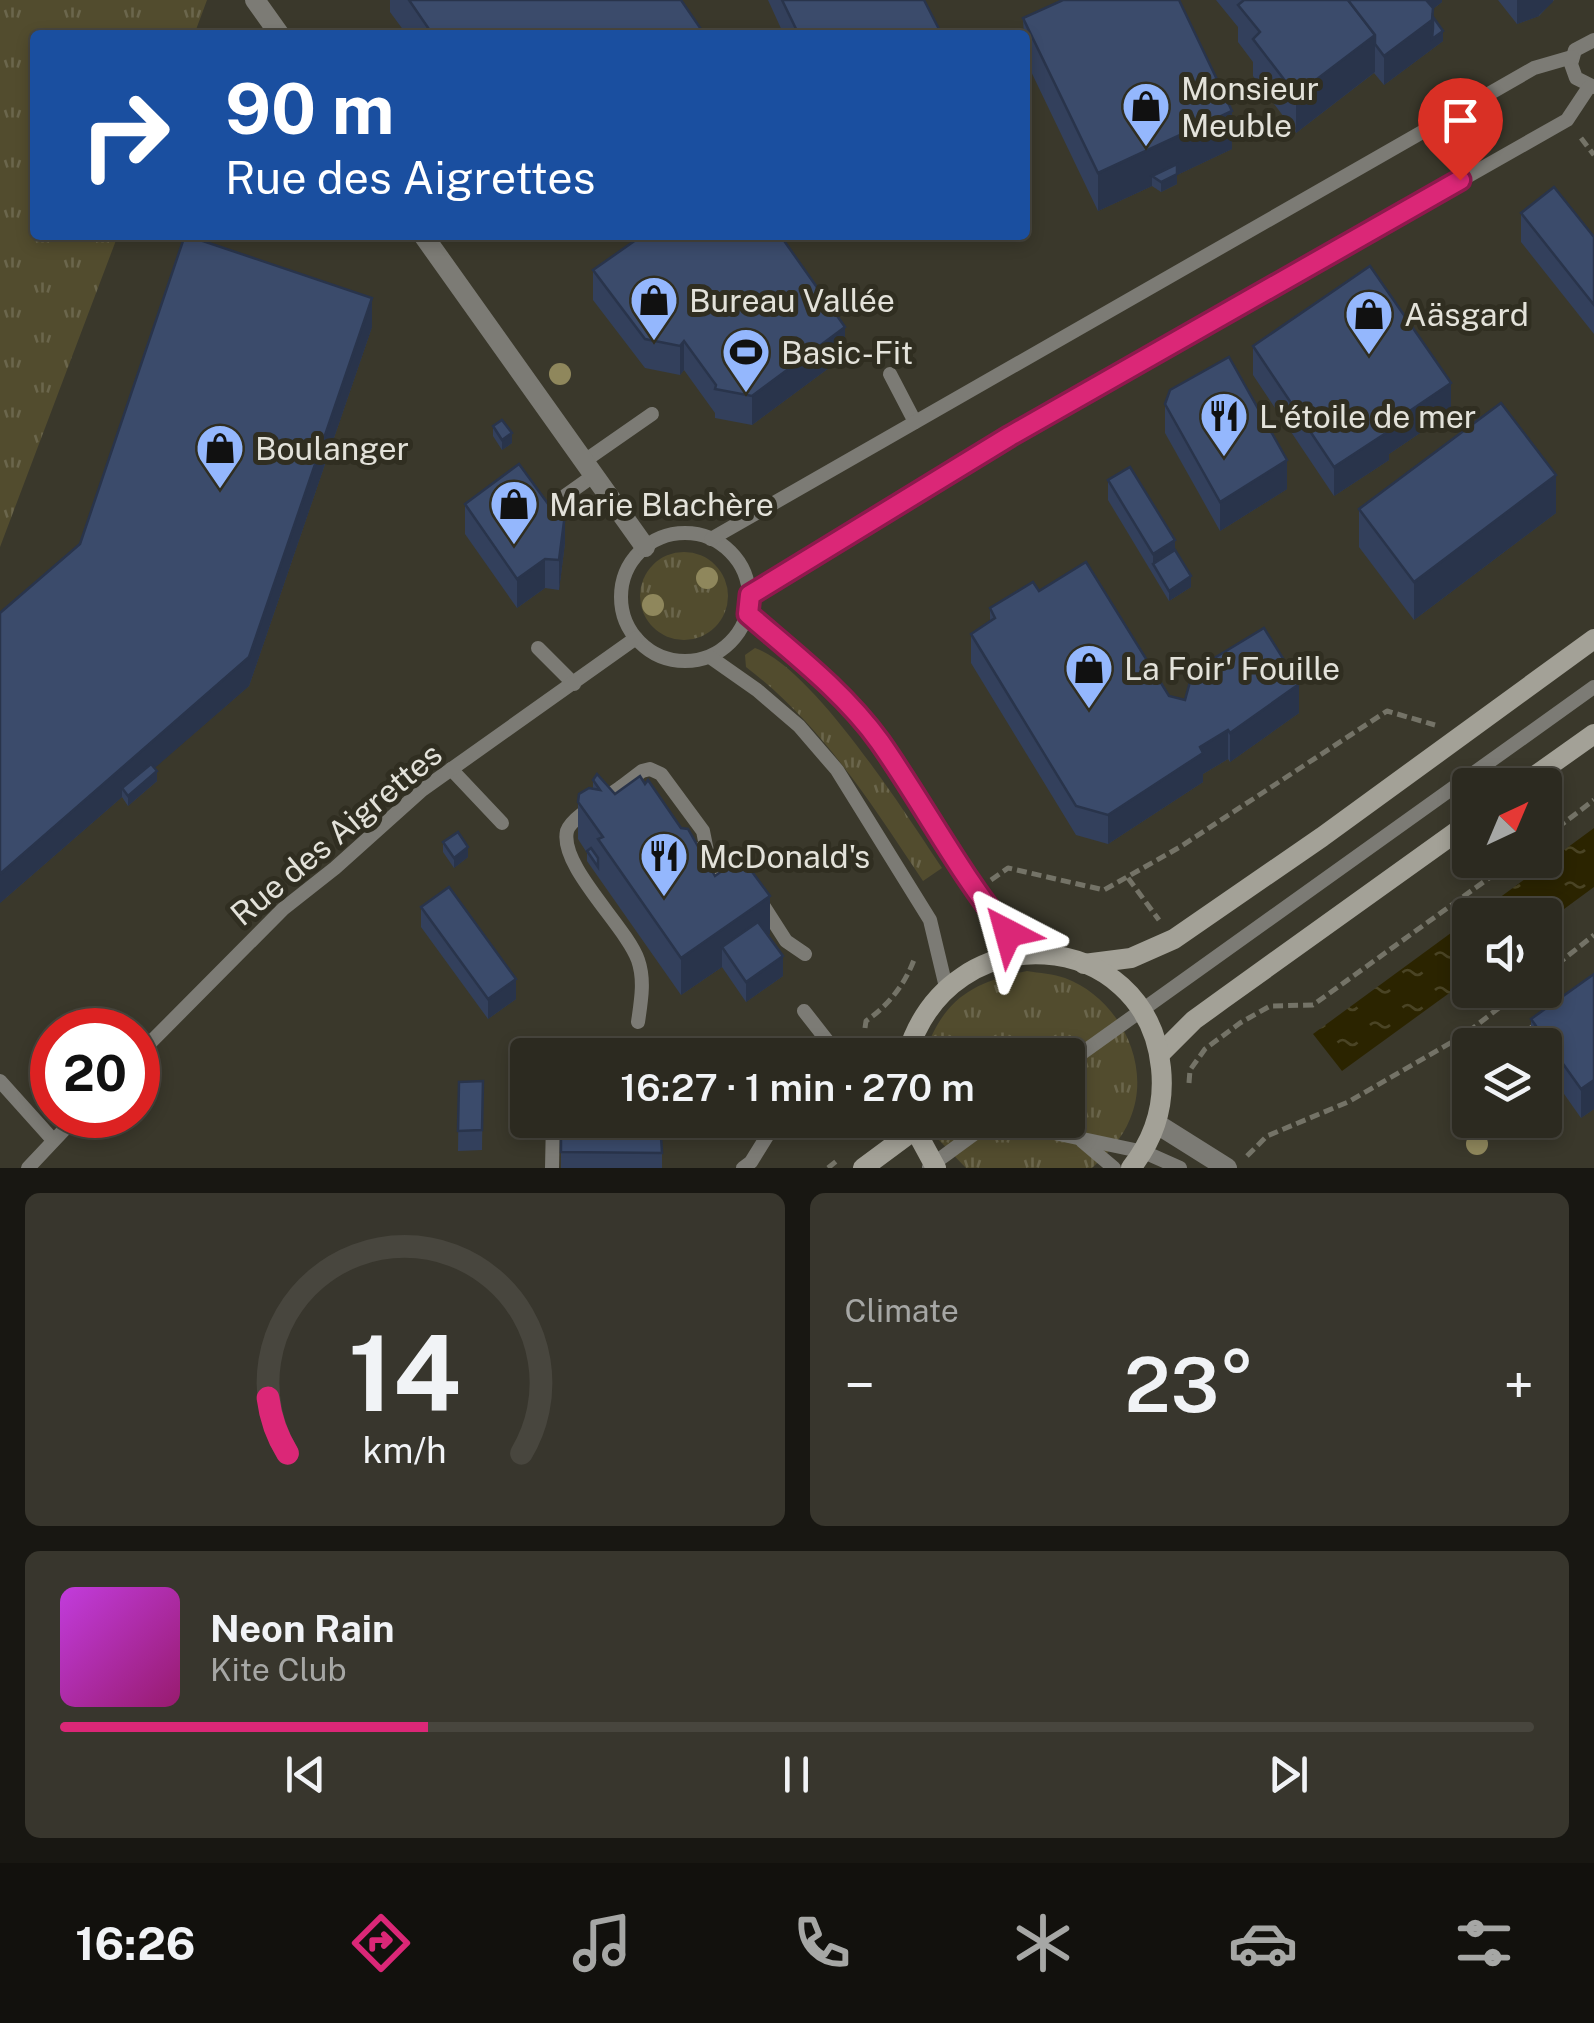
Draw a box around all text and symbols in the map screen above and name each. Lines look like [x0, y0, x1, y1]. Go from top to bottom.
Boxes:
text: 90 m [225, 67, 395, 150]
icon: right [60, 70, 190, 200]
place label: Monsieur Meuble [1181, 70, 1319, 144]
pin [1418, 78, 1503, 181]
shop icon: Monsieur Meuble [1120, 80, 1172, 148]
icon: arrive [1433, 93, 1488, 148]
text: Rue des Aigrettes [225, 151, 595, 204]
shop icon: Bureau Vallée [628, 274, 680, 342]
place label: Bureau Vallée [689, 282, 895, 319]
shop icon: Aäsgard [1343, 288, 1395, 356]
place label: Aäsgard [1404, 296, 1529, 333]
sports icon: Basic-Fit [720, 326, 772, 394]
place label: Basic-Fit [781, 334, 913, 371]
restaurant icon: L'étoile de mer [1198, 390, 1250, 458]
place label: L'étoile de mer [1259, 398, 1476, 435]
shop icon: Boulanger [194, 422, 246, 490]
place label: Boulanger [255, 430, 409, 467]
shop icon: Marie Blachère [488, 478, 540, 546]
place label: Marie Blachère [549, 486, 774, 523]
shop icon: La Foir' Fouille [1063, 642, 1115, 710]
place label: La Foir' Fouille [1124, 650, 1340, 687]
street label: Rue des Aigrettes [223, 735, 449, 933]
north arrow [1452, 768, 1562, 878]
map controls [1452, 768, 1562, 1138]
restaurant icon: McDonald's [638, 830, 690, 898]
place label: McDonald's [699, 838, 870, 875]
position arrow [956, 881, 1060, 985]
button: sound [1452, 898, 1562, 1008]
speed limit sign: 20 [30, 1008, 160, 1138]
button: layers [1452, 1028, 1562, 1138]
text: 16:27 · 1 min · 270 m [620, 1065, 975, 1110]
text: Climate [845, 1292, 959, 1329]
text: 14 [348, 1312, 461, 1434]
text: 23° [1124, 1341, 1254, 1429]
text: − [845, 1353, 875, 1417]
text: + [1503, 1353, 1534, 1417]
text: km/h [363, 1429, 447, 1471]
text: Neon Rain [210, 1606, 394, 1651]
text: Kite Club [210, 1651, 347, 1688]
icon: previous [278, 1747, 333, 1802]
icon: pause [769, 1747, 824, 1802]
icon: next [1261, 1747, 1316, 1802]
icon: directions [346, 1908, 416, 1978]
icon: music [567, 1908, 637, 1978]
icon: phone [787, 1908, 857, 1978]
icon: climate [1008, 1908, 1078, 1978]
icon: car [1228, 1908, 1298, 1978]
icon: filters [1449, 1908, 1519, 1978]
text: 16:26 [75, 1917, 196, 1970]

